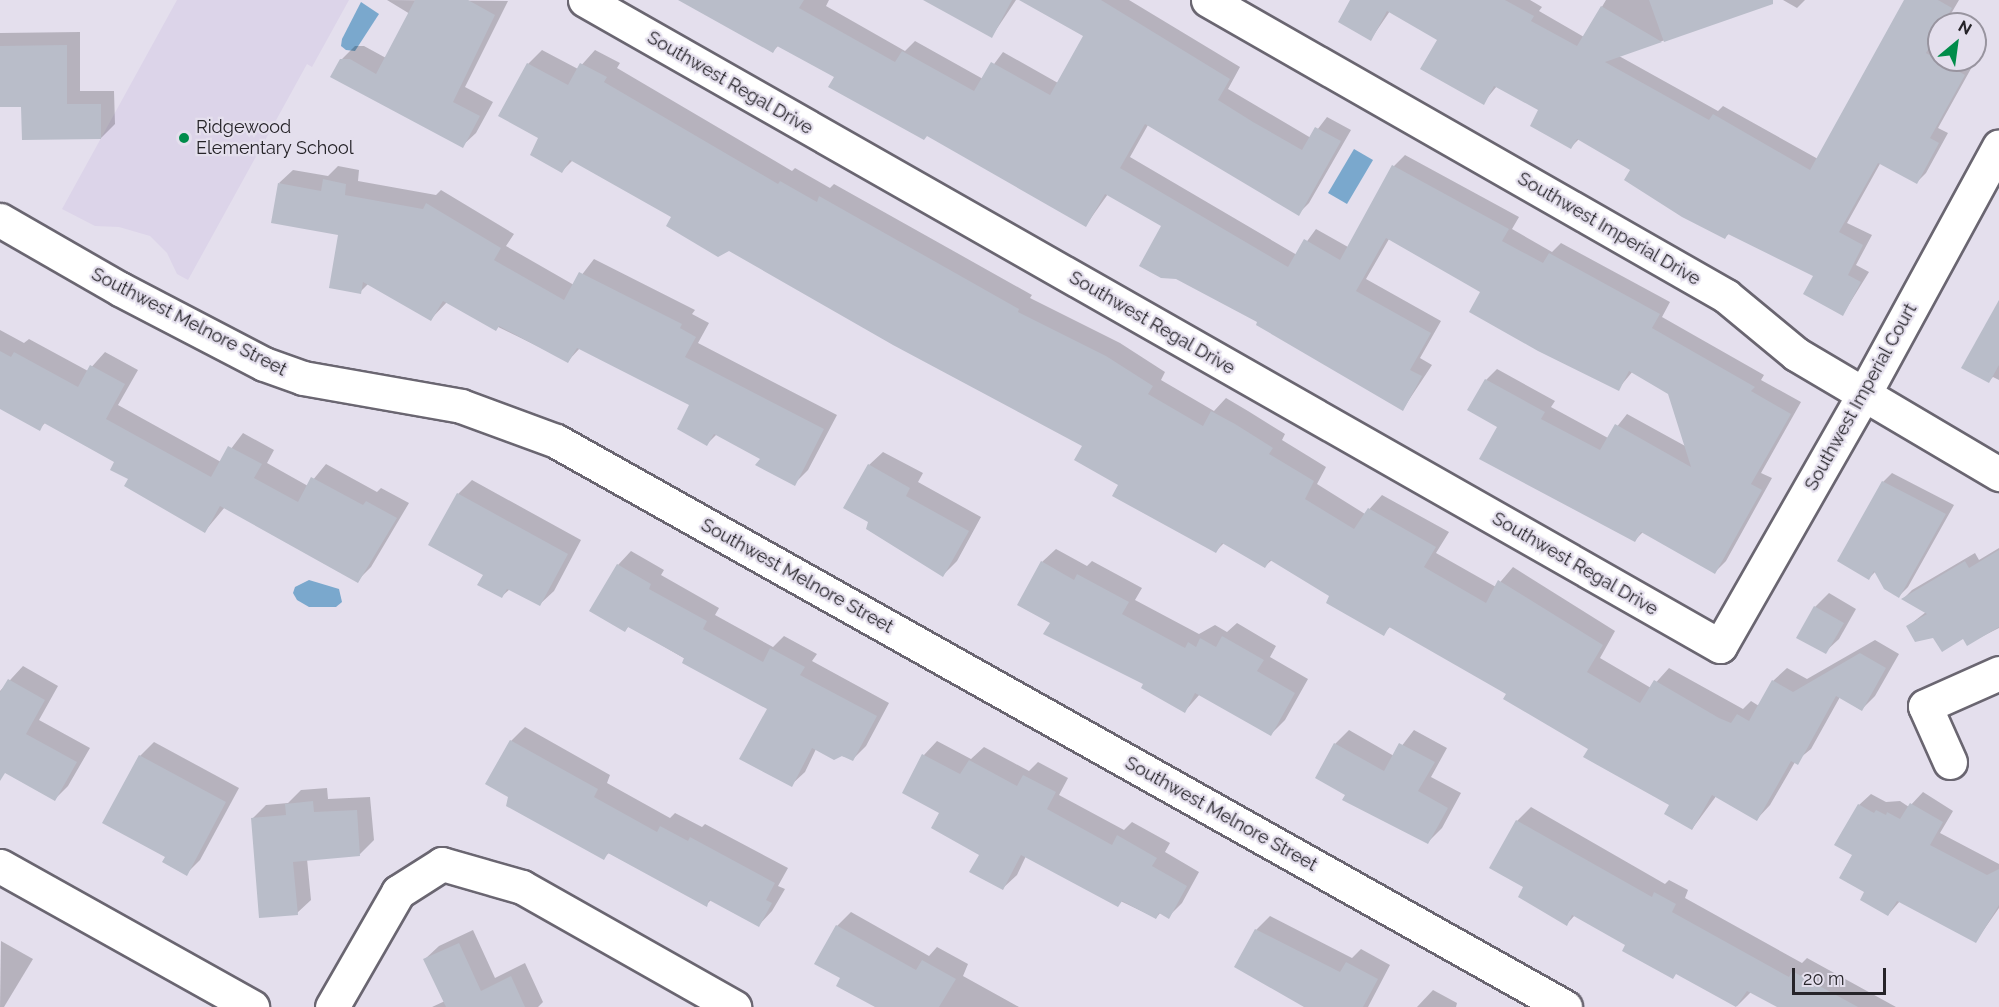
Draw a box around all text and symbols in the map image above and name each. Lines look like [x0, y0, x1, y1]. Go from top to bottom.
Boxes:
north arrow [1927, 12, 1987, 72]
text: N [1955, 16, 1975, 39]
street label: Southwest Regal Drive [643, 27, 817, 139]
place label: Ridgewood Elementary School [196, 117, 354, 160]
marker: Ridgewood Elementary School [177, 131, 191, 145]
street label: Southwest Imperial Drive [1514, 168, 1704, 290]
street label: Southwest Melnore Street [88, 263, 290, 381]
street label: Southwest Regal Drive [1065, 267, 1239, 379]
street label: Southwest Imperial Court [1800, 299, 1922, 495]
street label: Southwest Regal Drive [1488, 508, 1662, 620]
street label: Southwest Melnore Street [697, 514, 897, 638]
street label: Southwest Melnore Street [1121, 752, 1321, 876]
scale bar [1795, 956, 1890, 994]
text: 20 m [1803, 968, 1845, 989]

